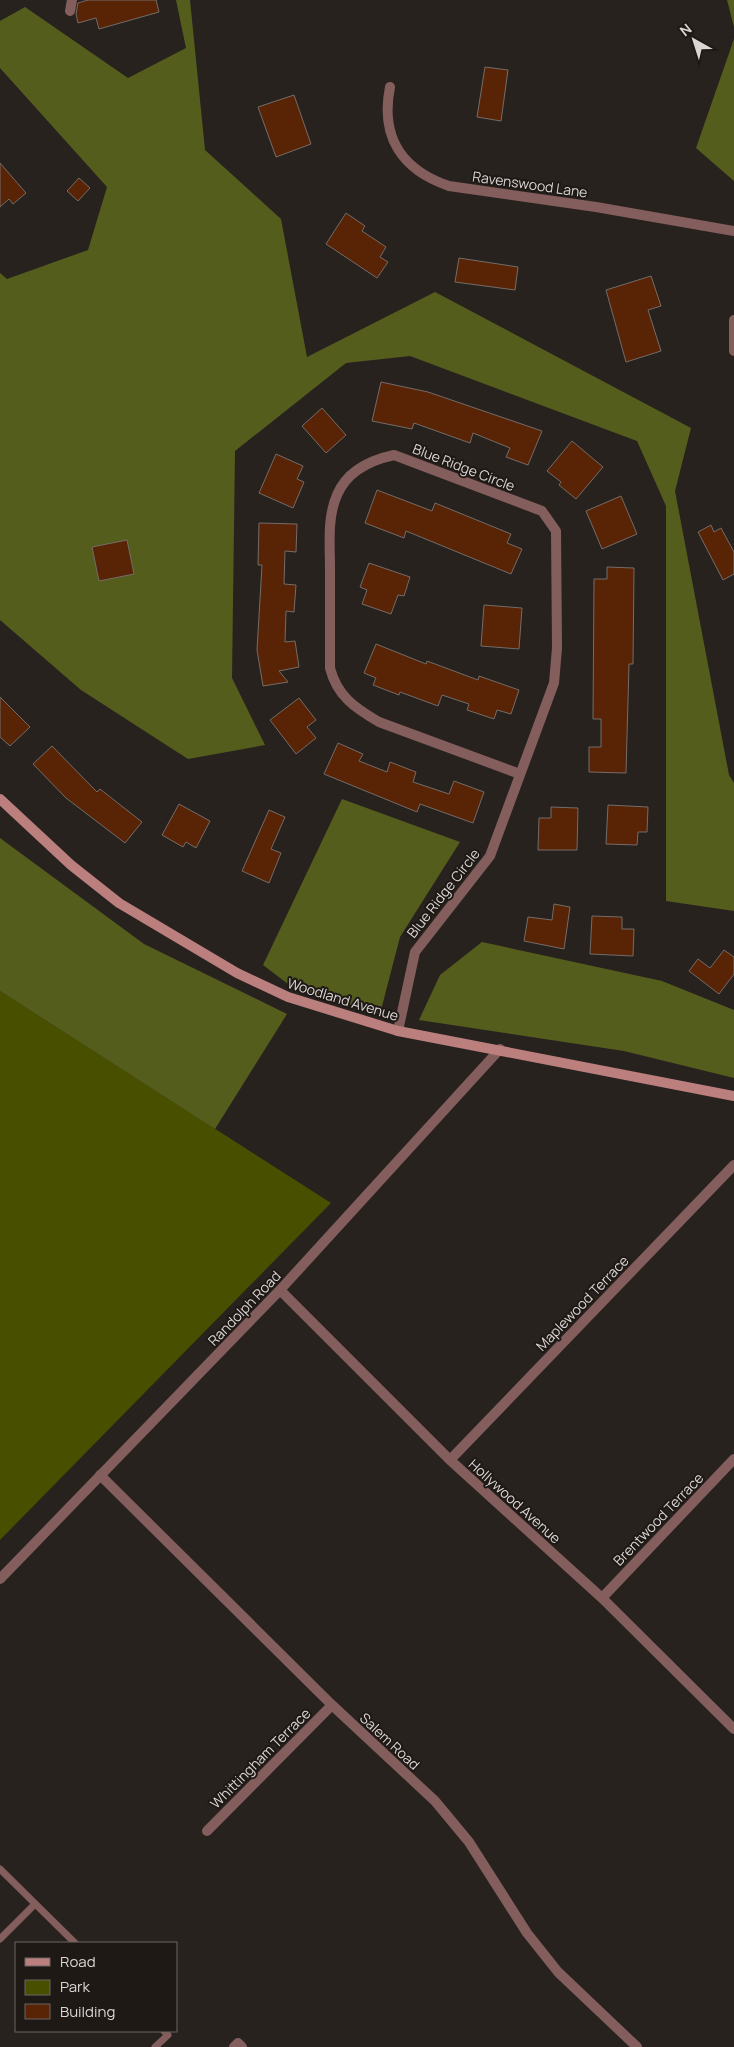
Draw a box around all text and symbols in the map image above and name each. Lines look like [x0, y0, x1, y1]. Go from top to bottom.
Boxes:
north arrow [669, 15, 719, 65]
text: N [676, 19, 695, 40]
street label: Ravenswood Lane [471, 167, 589, 201]
street label: Blue Ridge Circle [410, 439, 518, 495]
street label: Blue Ridge Circle [402, 845, 484, 941]
street label: Woodland Avenue [285, 973, 401, 1025]
street label: Maplewood Terrace [531, 1251, 633, 1355]
street label: Randolph Road [203, 1266, 285, 1350]
street label: Hollywood Avenue [465, 1455, 565, 1547]
street label: Brentwood Terrace [609, 1468, 707, 1570]
street label: Whittingham Terrace [206, 1704, 314, 1812]
street label: Salem Road [356, 1708, 424, 1774]
legend [15, 1942, 178, 2032]
text: Road [60, 1951, 96, 1972]
text: Park [60, 1976, 90, 1997]
text: Building [60, 2001, 115, 2022]

